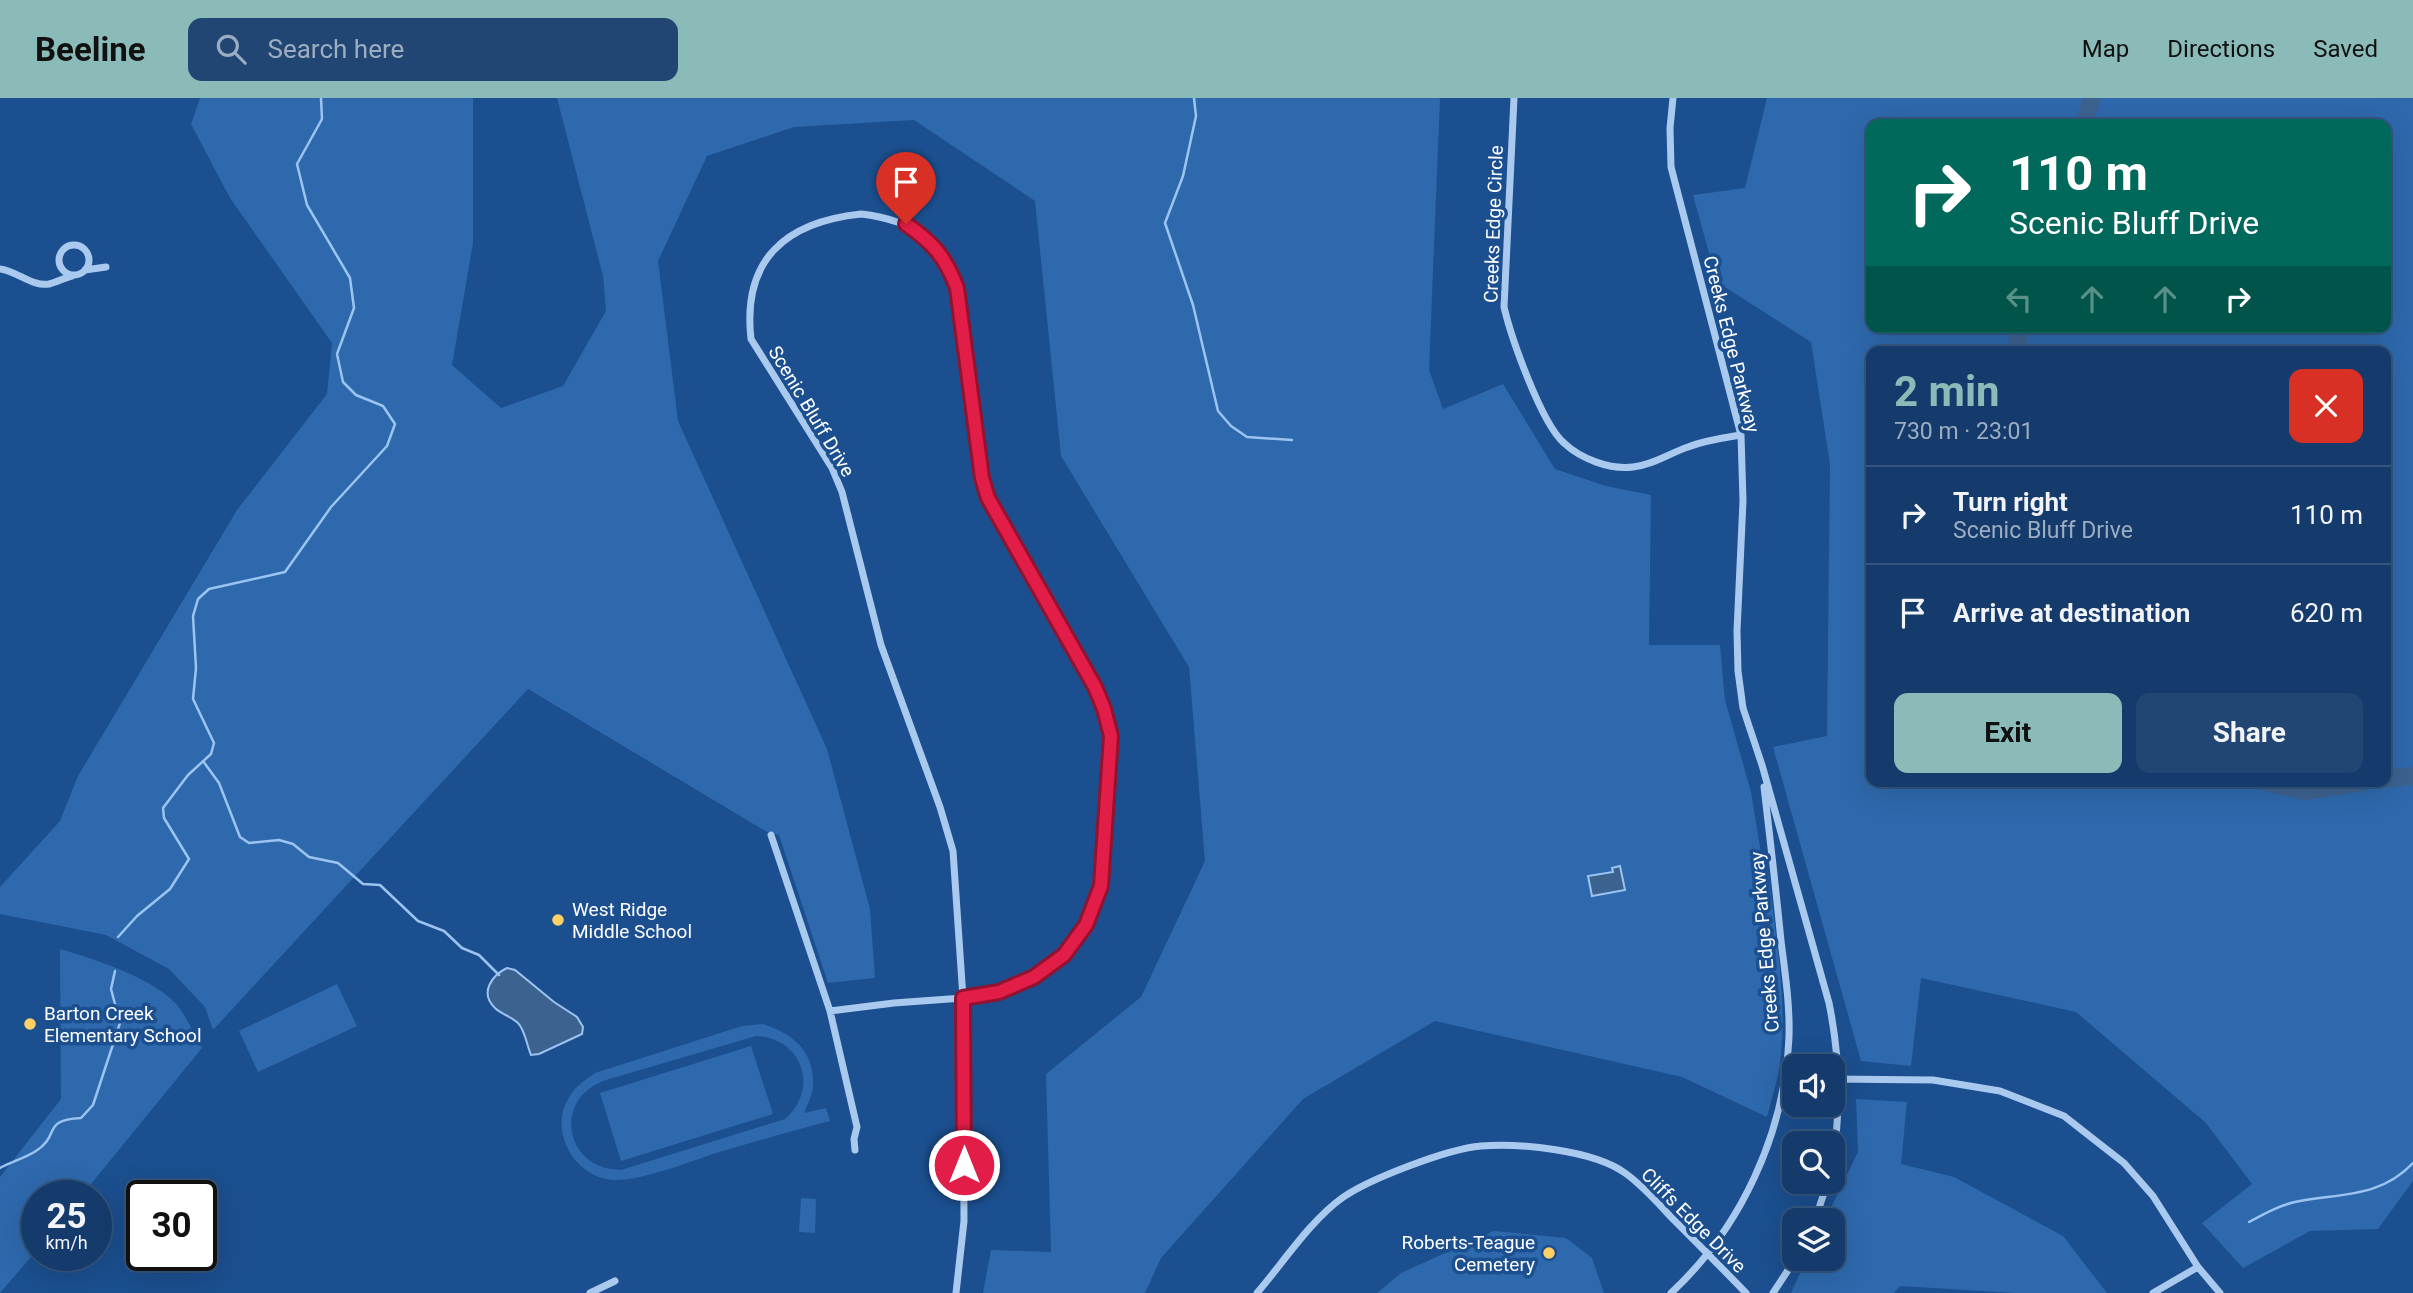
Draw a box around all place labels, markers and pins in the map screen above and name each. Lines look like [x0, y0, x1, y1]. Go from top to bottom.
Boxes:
pin [876, 152, 936, 224]
place label: West Ridge Middle School [572, 898, 692, 943]
marker: West Ridge Middle School [550, 912, 566, 928]
place label: Barton Creek Elementary School [44, 1002, 202, 1047]
marker: Barton Creek Elementary School [22, 1016, 38, 1032]
place label: Roberts-Teague Cemetery [1401, 1231, 1535, 1276]
marker: Roberts-Teague Cemetery [1541, 1245, 1557, 1261]

